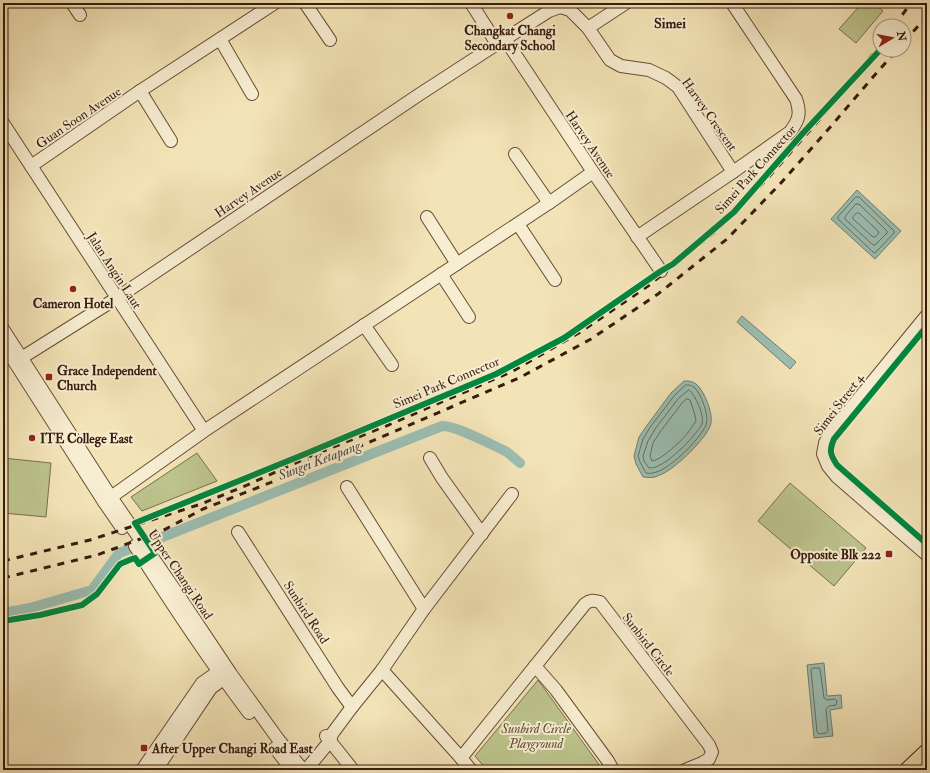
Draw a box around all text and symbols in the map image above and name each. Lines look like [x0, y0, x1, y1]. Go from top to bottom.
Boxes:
marker: Changkat Changi Secondary School [505, 11, 515, 21]
district label: Simei [654, 15, 686, 32]
north arrow [872, 18, 912, 58]
place label: Changkat Changi Secondary School [464, 23, 556, 55]
text: N [894, 29, 909, 43]
street label: Harvey Crescent [677, 75, 740, 155]
street label: Guan Soon Avenue [33, 83, 125, 152]
street label: Harvey Avenue [561, 108, 619, 182]
street label: Simei Park Connector [712, 122, 800, 217]
street label: Harvey Avenue [212, 164, 286, 222]
street label: Jalan Angin Laut [83, 228, 145, 312]
marker: Cameron Hotel [68, 284, 78, 294]
place label: Cameron Hotel [33, 296, 114, 312]
street label: Simei Park Connector [391, 353, 502, 413]
place label: Grace Independent Church [57, 363, 157, 394]
street label: Simei Street 4 [810, 370, 868, 439]
marker: Grace Independent Church [44, 372, 54, 382]
place label: ITE College East [40, 431, 133, 448]
marker: ITE College East [27, 433, 37, 443]
water label: Sungei Ketapang [275, 437, 363, 484]
street label: Upper Changi Road [143, 527, 216, 624]
place label: Opposite Blk 222 [790, 547, 881, 564]
marker: Opposite Blk 222 [884, 549, 894, 559]
street label: Sunbird Road [280, 578, 333, 647]
street label: Sunbird Circle [619, 610, 678, 680]
park label: Sunbird Circle Playground [500, 721, 571, 752]
place label: After Upper Changi Road East [151, 741, 314, 758]
marker: After Upper Changi Road East [139, 743, 149, 753]

